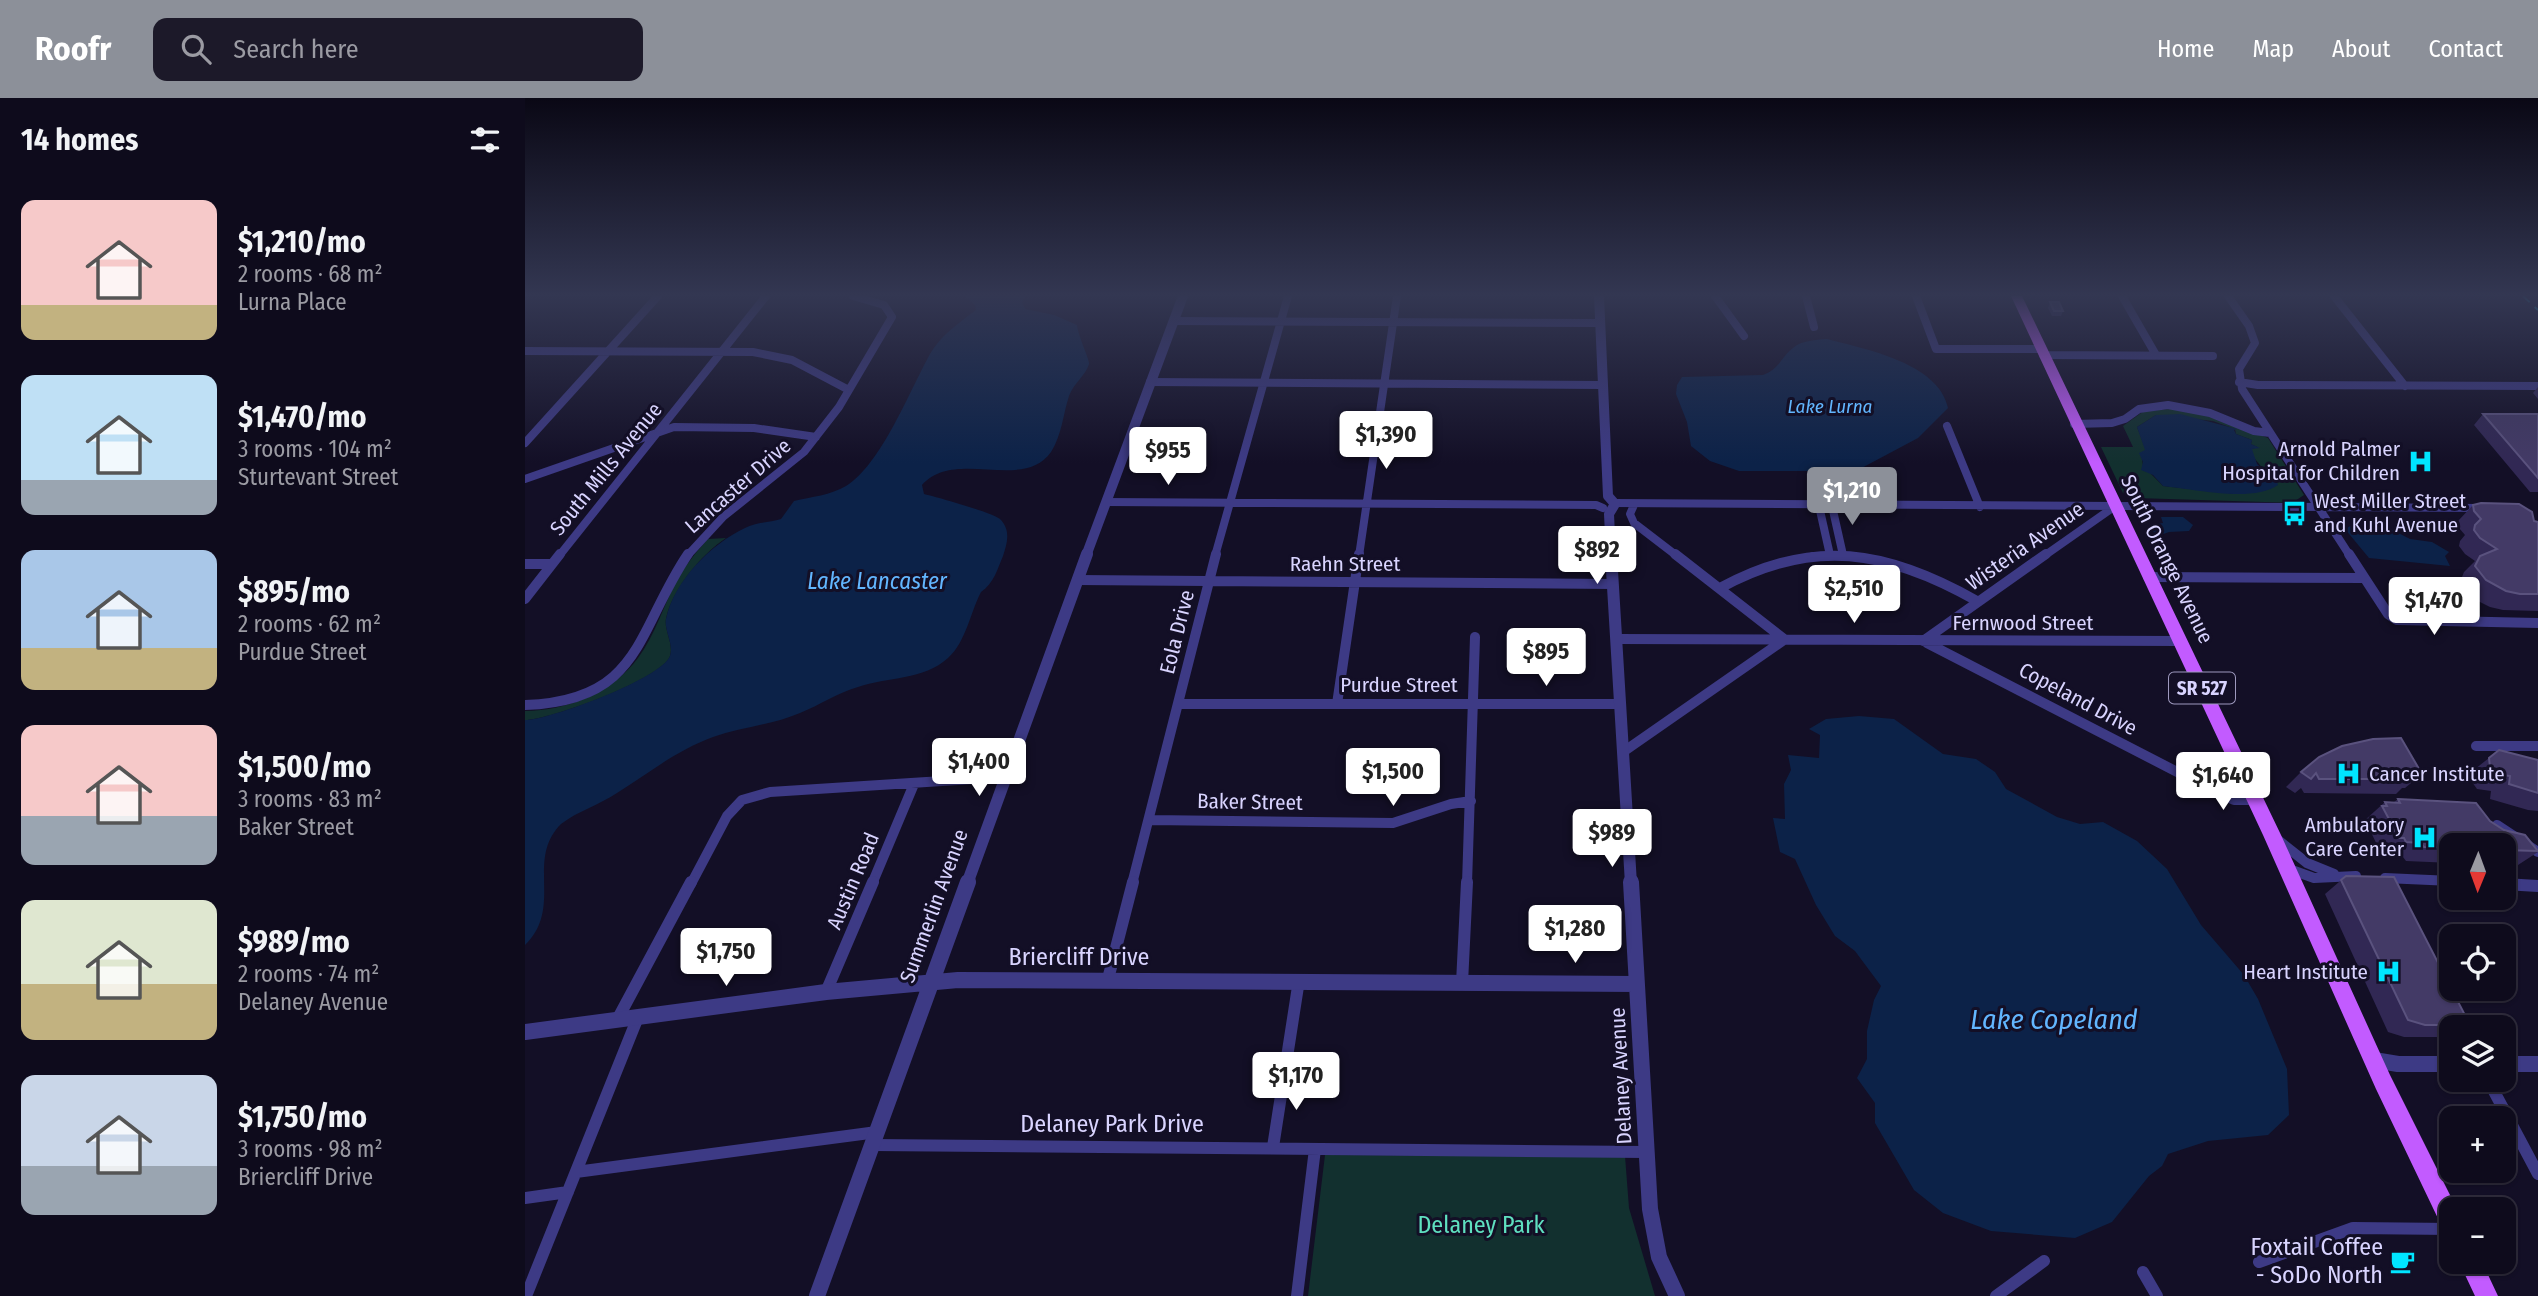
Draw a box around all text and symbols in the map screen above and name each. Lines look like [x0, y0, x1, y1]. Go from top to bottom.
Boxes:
search box [153, 18, 643, 81]
text: Roofr [35, 29, 111, 69]
icon: search [177, 30, 215, 68]
text: Search here [233, 34, 359, 65]
text: Home [2157, 35, 2214, 63]
text: Map [2252, 35, 2294, 63]
text: About [2332, 35, 2390, 63]
text: Contact [2428, 35, 2503, 63]
icon: filters [466, 121, 504, 159]
text: 14 homes [21, 122, 138, 158]
text: $1,210/mo [238, 224, 366, 260]
icon: home [77, 228, 161, 312]
text: 2 rooms · 68 m² [238, 260, 383, 288]
text: Lurna Place [238, 288, 347, 316]
water label: Lake Lurna [1788, 395, 1872, 418]
street label: South Mills Avenue [544, 397, 668, 541]
text: $1,470/mo [238, 399, 366, 435]
icon: home [77, 403, 161, 487]
pin: $1,390 [1329, 412, 1443, 471]
text: $1,390 [1355, 420, 1417, 448]
pin: $955 [1127, 428, 1209, 487]
street label: Lancaster Drive [680, 433, 796, 539]
text: 3 rooms · 104 m² [238, 435, 392, 463]
text: $955 [1145, 436, 1191, 464]
place label: Arnold Palmer Hospital for Children [2222, 436, 2401, 486]
hospital icon: Arnold Palmer Hospital for Children [2406, 447, 2434, 475]
text: Sturtevant Street [238, 463, 398, 491]
pin: $1,210 [1795, 468, 1909, 527]
street label: South Orange Avenue [2115, 470, 2219, 648]
text: $1,210 [1823, 476, 1881, 504]
place label: West Miller Street and Kuhl Avenue [2314, 488, 2466, 538]
street label: Wisteria Avenue [1961, 496, 2089, 596]
bus stop icon: West Miller Street and Kuhl Avenue [2280, 499, 2308, 527]
pin: $892 [1556, 526, 1638, 586]
text: $892 [1574, 535, 1620, 563]
street label: Raehn Street [1290, 551, 1400, 577]
pin: $2,510 [1797, 566, 1911, 625]
water label: Lake Lancaster [807, 567, 948, 595]
text: $895/mo [238, 574, 350, 610]
text: $2,510 [1824, 574, 1884, 602]
icon: home [77, 578, 161, 662]
pin: $1,470 [2377, 578, 2491, 637]
text: $1,470 [2405, 586, 2463, 614]
street label: Eola Drive [1154, 587, 1200, 677]
text: 2 rooms · 62 m² [238, 610, 381, 638]
street label: Fernwood Street [1953, 610, 2094, 636]
pin: $895 [1505, 628, 1587, 688]
text: $895 [1523, 637, 1569, 665]
text: Purdue Street [238, 638, 367, 666]
street label: Copeland Drive [2014, 657, 2142, 741]
street label: Purdue Street [1340, 672, 1458, 698]
road number: SR 527 [2169, 673, 2235, 704]
pin: $1,400 [922, 738, 1036, 798]
text: $1,400 [948, 747, 1010, 775]
pin: $1,500 [1336, 748, 1450, 808]
text: $1,500/mo [238, 749, 371, 785]
pin: $1,640 [2166, 752, 2280, 812]
icon: home [77, 753, 161, 837]
text: $1,500 [1362, 757, 1424, 785]
hospital icon: Cancer Institute [2335, 760, 2363, 788]
text: $1,640 [2192, 761, 2254, 789]
place label: Cancer Institute [2369, 761, 2505, 787]
text: 3 rooms · 83 m² [238, 785, 382, 813]
street label: Baker Street [1197, 788, 1303, 816]
pin: $989 [1571, 810, 1653, 869]
place label: Ambulatory Care Center [2305, 812, 2405, 862]
text: Baker Street [238, 813, 354, 841]
text: $989 [1589, 818, 1635, 846]
hospital icon: Ambulatory Care Center [2410, 823, 2438, 851]
street label: Summerlin Avenue [894, 826, 974, 986]
street label: Austin Road [821, 829, 885, 933]
north arrow [2439, 833, 2517, 910]
map controls [2439, 833, 2516, 1274]
pin: $1,280 [1518, 906, 1632, 965]
text: $1,280 [1545, 914, 1605, 942]
text: $989/mo [238, 924, 350, 960]
button: locate [2439, 924, 2516, 1001]
icon: home [77, 928, 161, 1012]
pin: $1,750 [669, 928, 783, 988]
text: $1,750 [697, 937, 755, 965]
street label: Briercliff Drive [1009, 943, 1149, 971]
hospital icon: Heart Institute [2374, 958, 2402, 986]
place label: Heart Institute [2243, 959, 2368, 985]
text: 2 rooms · 74 m² [238, 960, 379, 988]
text: Delaney Avenue [238, 988, 388, 1016]
water label: Lake Copeland [1970, 1003, 2138, 1036]
street label: Delaney Avenue [1604, 1007, 1638, 1145]
button: layers [2439, 1015, 2516, 1092]
pin: $1,170 [1239, 1052, 1353, 1112]
text: $1,170 [1268, 1061, 1324, 1089]
text: $1,750/mo [238, 1099, 367, 1135]
icon: home [77, 1103, 161, 1187]
button: + [2439, 1106, 2516, 1183]
street label: Delaney Park Drive [1020, 1110, 1204, 1138]
text: 3 rooms · 98 m² [238, 1135, 383, 1163]
text: Briercliff Drive [238, 1163, 373, 1191]
button: − [2439, 1197, 2516, 1274]
park label: Delaney Park [1417, 1211, 1545, 1239]
place label: Foxtail Coffee - SoDo North [2250, 1233, 2383, 1289]
cafe icon: Foxtail Coffee - SoDo North [2389, 1247, 2417, 1275]

